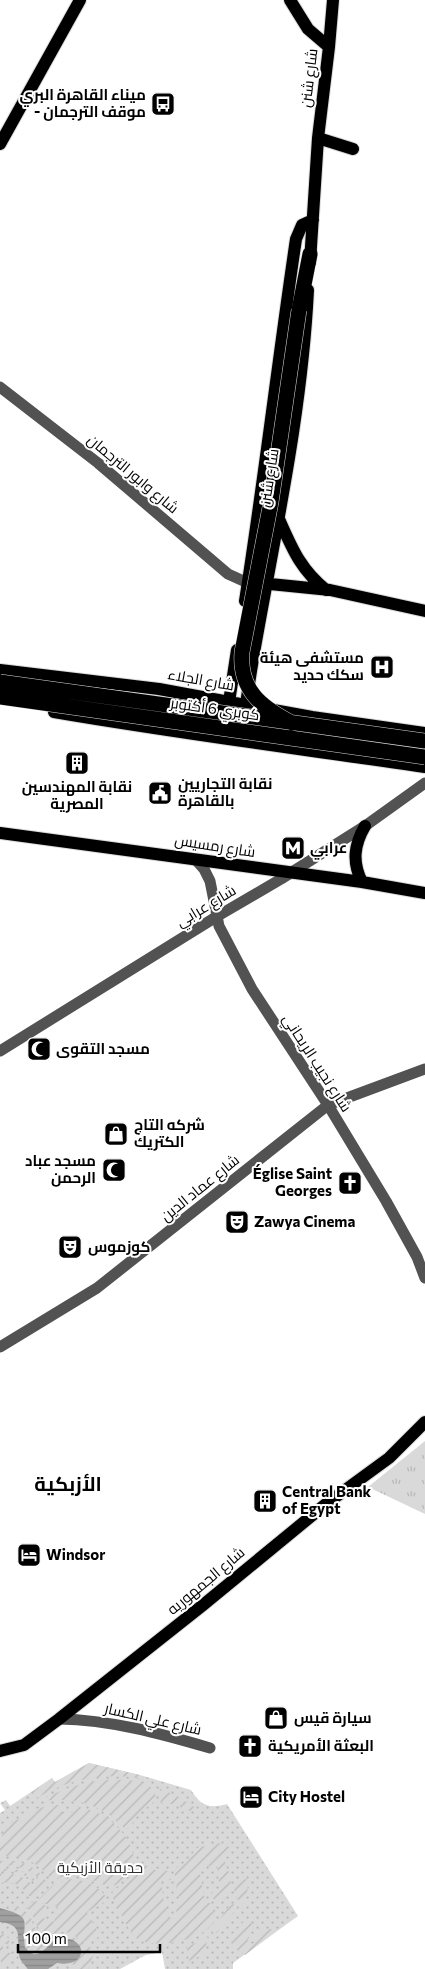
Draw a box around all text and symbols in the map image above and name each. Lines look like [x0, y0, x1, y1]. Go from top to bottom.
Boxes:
street label: شارع شنن [295, 47, 324, 109]
place label: ميناء القاهرة البري - موقف الترجمان [20, 85, 146, 121]
bus stop icon: ميناء القاهرة البري - موقف الترجمان [150, 91, 176, 117]
street label: شارع وابور الترجمان [82, 430, 183, 519]
street label: شارع شنن [254, 447, 284, 509]
place label: مستشفى هيئة سكك حديد [260, 648, 364, 683]
hospital icon: مستشفى هيئة سكك حديد [369, 654, 395, 680]
street label: شارع الجلاء [166, 664, 236, 697]
street label: كوبري 6 أكتوبر [168, 693, 261, 727]
building icon: نقابة المهندسين المصرية [64, 750, 90, 776]
place label: نقابة التجاريين بالقاهرة [178, 774, 272, 810]
place label: نقابة المهندسين المصرية [22, 777, 132, 813]
public building icon: نقابة التجاريين بالقاهرة [147, 780, 173, 806]
street label: شارع رمسيس [173, 830, 257, 863]
metro station icon: عرابي [280, 835, 306, 861]
place label: عرابي [310, 838, 347, 860]
street label: شارع عرابي [172, 880, 241, 933]
street label: شارع نجيب الريحاني [276, 1010, 356, 1117]
mosque icon: مسجد التقوى [26, 1036, 52, 1062]
place label: مسجد التقوى [56, 1039, 150, 1058]
place label: شركه التاج الكتريك [134, 1115, 205, 1151]
shop icon: شركه التاج الكتريك [103, 1121, 129, 1147]
street label: شارع عماد الدين [156, 1150, 244, 1227]
place label: مسجد عباد الرحمن [25, 1151, 96, 1187]
mosque icon: مسجد عباد الرحمن [101, 1157, 127, 1183]
place label: Église Saint Georges [253, 1164, 332, 1199]
church icon: Église Saint Georges [337, 1170, 363, 1196]
theatre icon: Zawya Cinema [224, 1209, 250, 1235]
place label: Zawya Cinema [254, 1212, 355, 1230]
theatre icon: كوزموس [57, 1234, 83, 1260]
place label: كوزموس [88, 1237, 151, 1256]
district label: الأزبكية [34, 1471, 102, 1496]
place label: Central Bank of Egypt [282, 1482, 372, 1517]
building icon: Central Bank of Egypt [252, 1488, 278, 1514]
hotel icon: Windsor [16, 1542, 42, 1568]
street label: شارع الجمهوريه [163, 1543, 250, 1620]
place label: Windsor [46, 1545, 105, 1563]
street label: شارع علي الكسار [101, 1698, 203, 1742]
shop icon: سيارة قيس [263, 1705, 289, 1731]
place label: سيارة قيس [294, 1708, 372, 1727]
church icon: البعثة الأمريكية [237, 1733, 263, 1759]
place label: البعثة الأمريكية [268, 1736, 374, 1755]
hotel icon: City Hostel [238, 1784, 264, 1810]
place label: City Hostel [268, 1787, 345, 1805]
park label: حديقة الأزبكية [57, 1858, 143, 1877]
scale bar [18, 1922, 160, 1954]
text: 100 m [25, 1929, 67, 1947]

